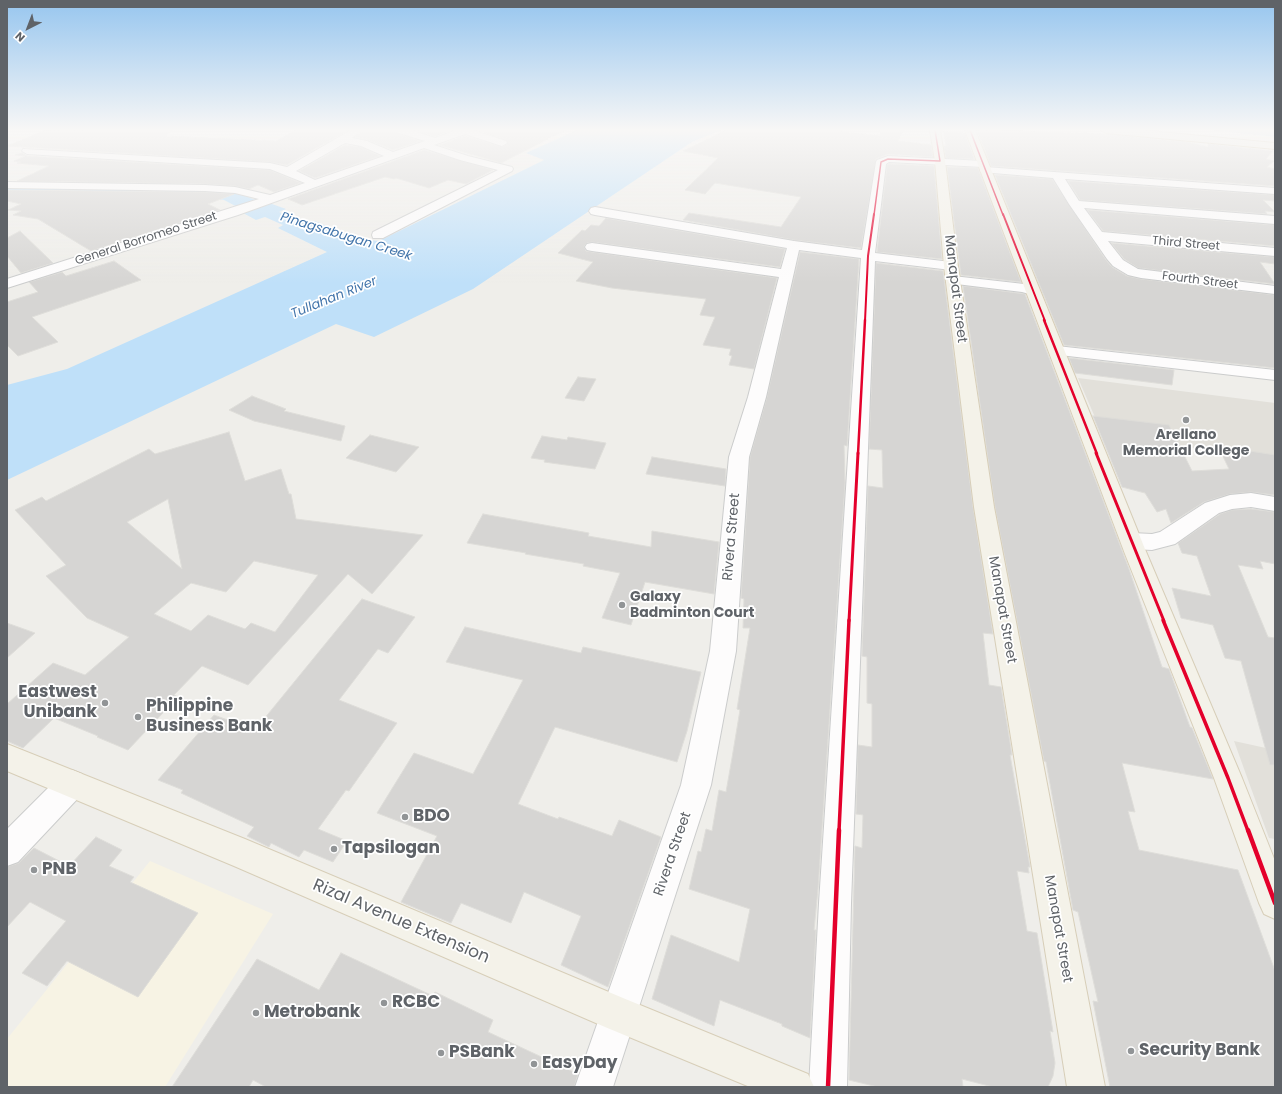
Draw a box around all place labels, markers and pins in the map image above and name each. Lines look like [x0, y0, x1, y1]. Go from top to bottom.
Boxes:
marker: Arellano Memorial College [1181, 415, 1191, 425]
place label: Arellano Memorial College [1123, 427, 1249, 460]
place label: Galaxy Badminton Court [630, 589, 754, 622]
marker: Galaxy Badminton Court [617, 600, 627, 610]
place label: Eastwest Unibank [18, 683, 97, 723]
place label: Philippine Business Bank [146, 697, 272, 737]
marker: Eastwest Unibank [100, 698, 110, 708]
marker: Philippine Business Bank [133, 712, 143, 722]
place label: BDO [413, 807, 450, 827]
marker: BDO [400, 812, 410, 822]
place label: Tapsilogan [342, 839, 440, 859]
marker: Tapsilogan [329, 844, 339, 854]
place label: PNB [42, 860, 77, 880]
marker: PNB [29, 865, 39, 875]
place label: RCBC [392, 993, 440, 1013]
marker: RCBC [379, 998, 389, 1008]
place label: Metrobank [264, 1003, 360, 1023]
marker: Metrobank [251, 1008, 261, 1018]
place label: Security Bank [1139, 1041, 1260, 1061]
place label: PSBank [449, 1043, 515, 1063]
marker: Security Bank [1126, 1046, 1136, 1056]
marker: PSBank [436, 1048, 446, 1058]
place label: EasyDay [542, 1054, 618, 1074]
marker: EasyDay [529, 1059, 539, 1069]

